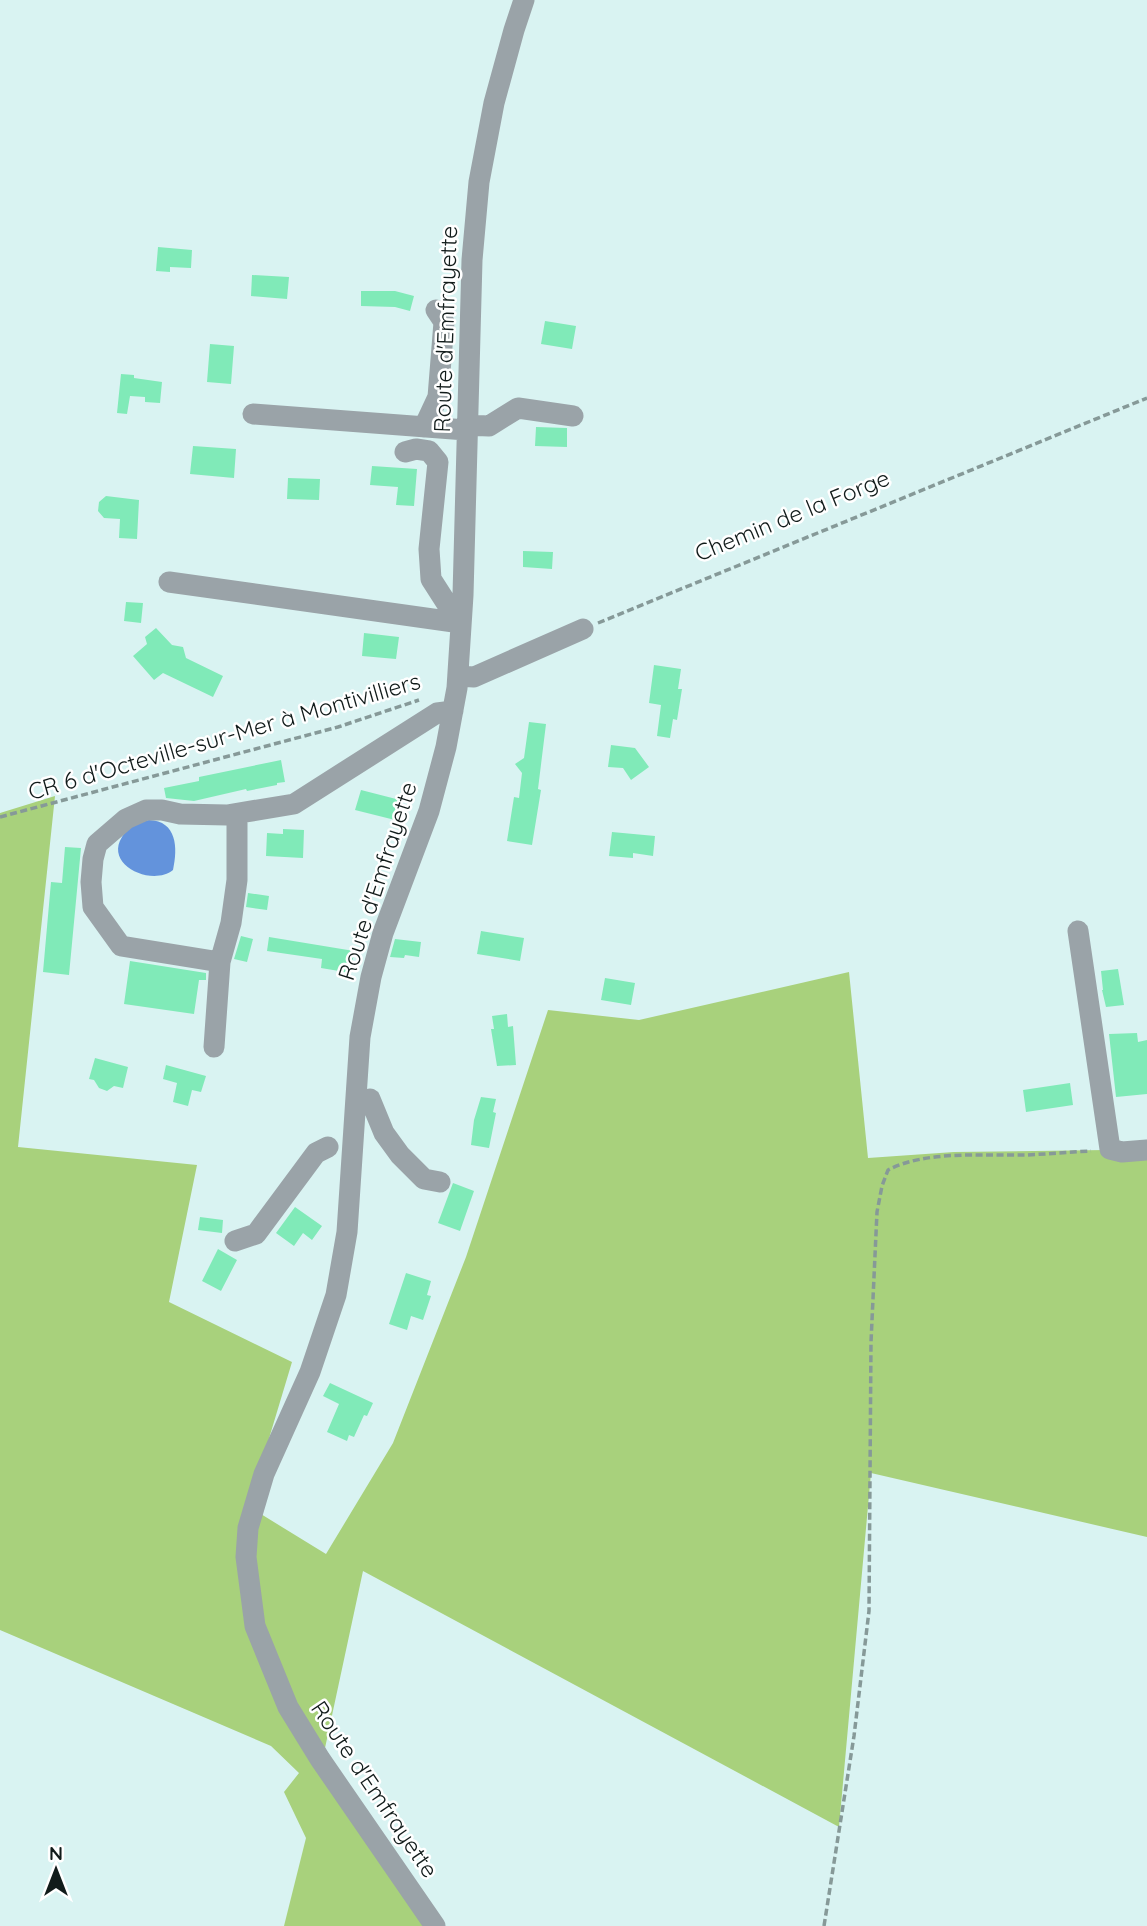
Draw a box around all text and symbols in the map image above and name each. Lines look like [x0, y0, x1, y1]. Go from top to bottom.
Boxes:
street label: Route d'Emfrayette [427, 225, 463, 433]
street label: Chemin de la Forge [690, 463, 894, 567]
street label: CR 6 d'Octeville-sur-Mer à Montivilliers [25, 666, 423, 806]
street label: Route d'Emfrayette [331, 778, 423, 984]
street label: Route d'Emfrayette [305, 1695, 445, 1883]
north arrow [21, 1835, 91, 1905]
text: N [49, 1841, 63, 1865]

